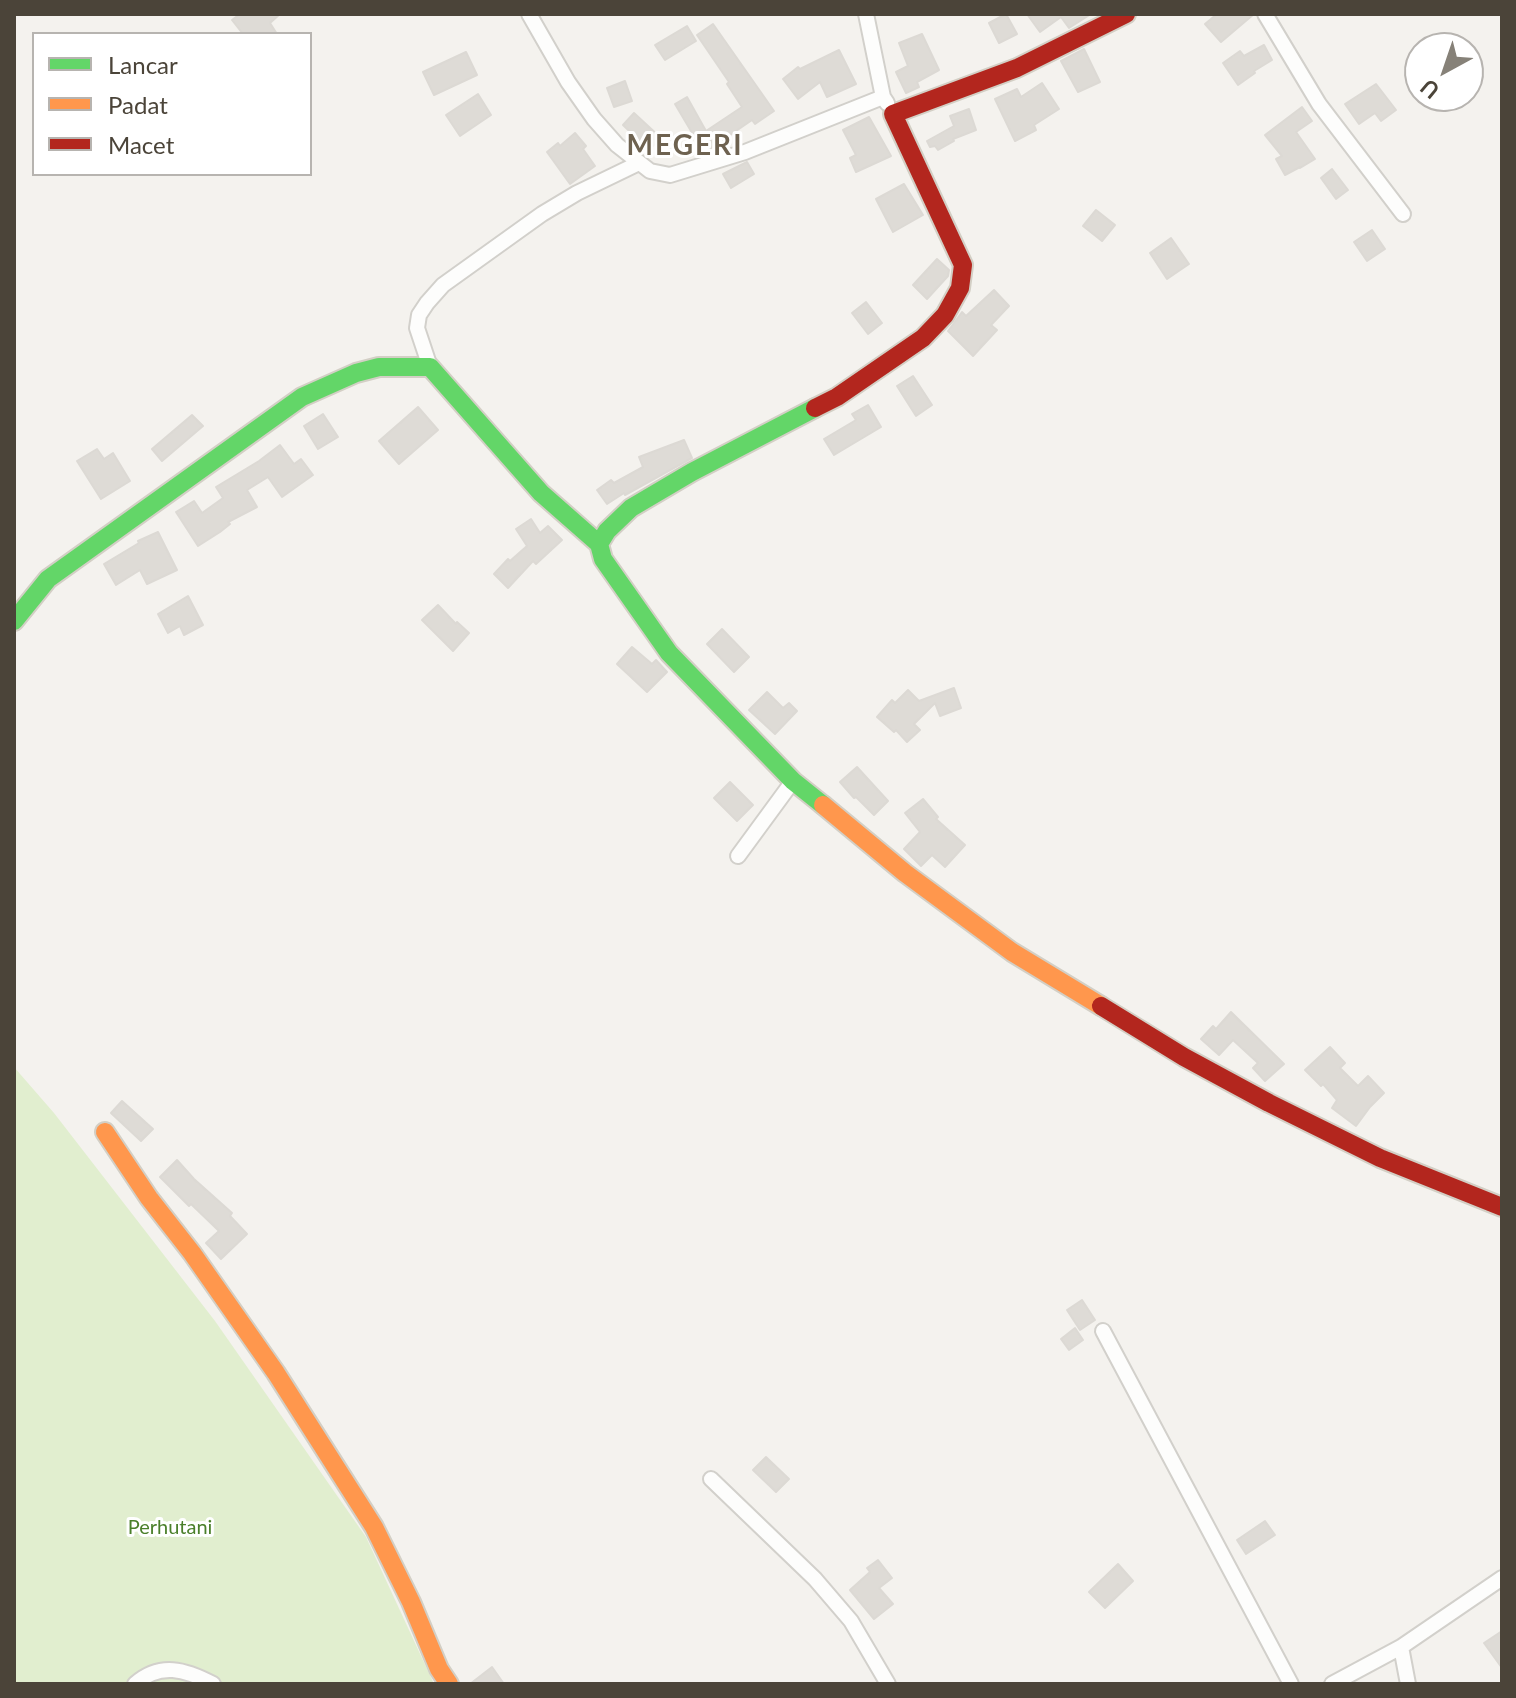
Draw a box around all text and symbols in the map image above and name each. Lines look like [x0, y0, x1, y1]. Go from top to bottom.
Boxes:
legend [32, 32, 312, 176]
north arrow [1404, 32, 1484, 112]
text: Lancar [108, 50, 178, 79]
text: U [1415, 74, 1444, 105]
text: Padat [108, 90, 168, 119]
district label: MEGERI [627, 129, 743, 163]
text: Macet [108, 130, 174, 159]
park label: Perhutani [128, 1516, 212, 1540]

